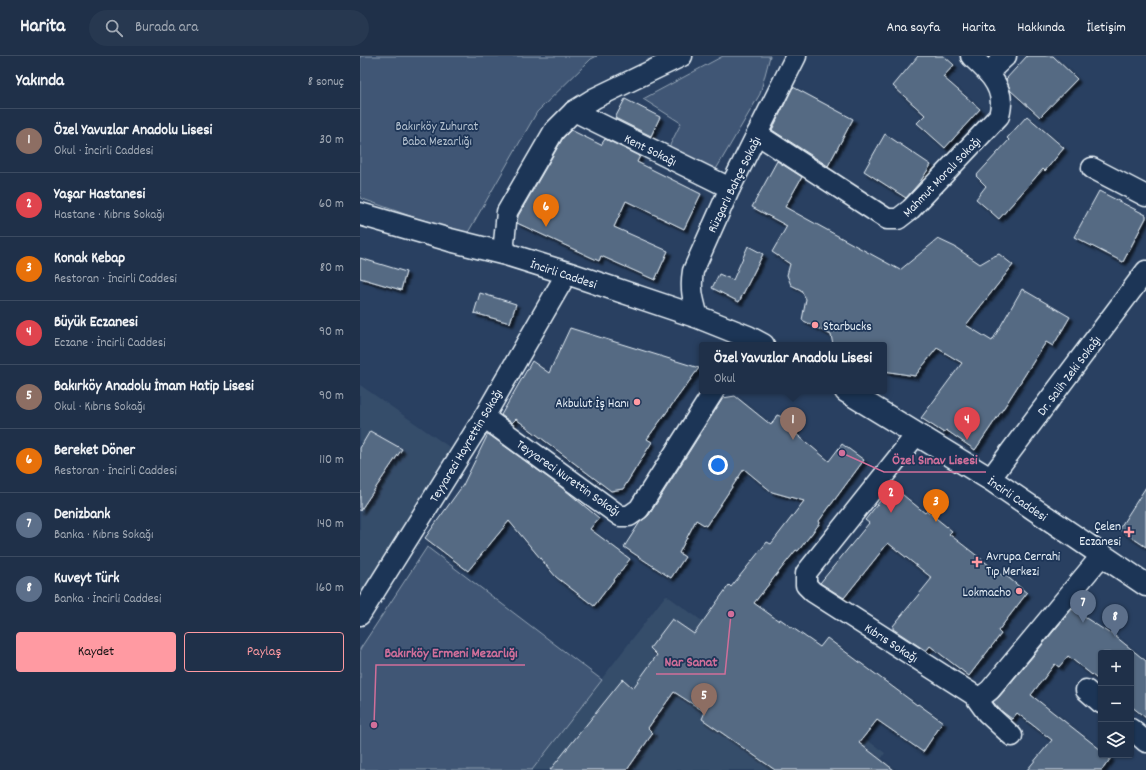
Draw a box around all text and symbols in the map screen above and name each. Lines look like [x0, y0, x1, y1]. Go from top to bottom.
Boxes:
search box [89, 10, 369, 46]
text: Harita [20, 14, 65, 41]
icon: search [103, 17, 125, 39]
text: Burada ara [135, 17, 198, 39]
text: Ana sayfa [886, 18, 940, 38]
text: Harita [962, 18, 995, 38]
text: Hakkında [1017, 18, 1065, 38]
text: İletişim [1087, 18, 1126, 38]
text: Yakında [16, 70, 64, 94]
text: 8 sonuç [308, 73, 344, 92]
park label: Bakırköy Zuhurat Baba Mezarlığı [396, 118, 479, 152]
text: Özel Yavuzlar Anadolu Lisesi [54, 120, 212, 142]
street label: Kent Sokağı [620, 130, 679, 172]
text: 1 [28, 131, 30, 150]
text: 30 m [319, 131, 344, 150]
street label: Mahmut Moralı Sokağı [899, 133, 986, 222]
street label: Rüzgarlı Bahçe Sokağı [704, 134, 767, 237]
text: Okul · İncirli Caddesi [54, 142, 153, 161]
text: Yaşar Hastanesi [54, 184, 145, 206]
pin: 6 [533, 194, 559, 227]
text: 2 [26, 195, 32, 214]
text: 60 m [319, 195, 344, 214]
text: Hastane · Kıbrıs Sokağı [54, 206, 165, 225]
text: Konak Kebap [54, 248, 125, 270]
street label: İncirli Caddesi [528, 256, 599, 295]
text: 3 [26, 259, 32, 278]
text: 80 m [320, 259, 344, 278]
text: Restoran · İncirli Caddesi [54, 270, 177, 289]
text: Büyük Eczanesi [54, 312, 138, 334]
place label: Starbucks [823, 318, 872, 337]
marker: Starbucks [810, 320, 820, 330]
text: 4 [26, 323, 32, 342]
text: 90 m [319, 323, 344, 342]
street label: Dr. Salih Zeki Sokağı [1033, 332, 1106, 421]
text: Eczane · İncirli Caddesi [54, 334, 166, 353]
popup [699, 342, 887, 394]
text: Özel Yavuzlar Anadolu Lisesi [714, 348, 872, 370]
text: Okul [714, 370, 735, 389]
text: Bakırköy Anadolu İmam Hatip Lisesi [54, 376, 254, 398]
street label: Teyyareci Hayrettin Sokağı [426, 386, 509, 507]
text: 5 [26, 387, 32, 406]
text: 90 m [319, 387, 344, 406]
place label: Akbulut İş Hanı [555, 395, 629, 414]
marker: Akbulut İş Hanı [632, 397, 642, 407]
text: Okul · Kıbrıs Sokağı [54, 398, 145, 417]
pin: 1 [780, 407, 806, 440]
pin: 4 [954, 407, 980, 440]
street label: Teyyareci Nurettin Sokağı [512, 436, 623, 522]
text: Bereket Döner [54, 440, 135, 462]
callout: Özel Sınav Lisesi [884, 446, 986, 472]
text: 6 [26, 451, 32, 470]
text: 110 m [319, 451, 344, 470]
text: Özel Sınav Lisesi [892, 451, 978, 471]
your location [708, 455, 728, 475]
text: Restoran · İncirli Caddesi [54, 462, 177, 481]
street label: İncirli Caddesi [983, 473, 1051, 528]
pin: 2 [878, 480, 904, 513]
pin: 3 [923, 489, 949, 522]
text: Denizbank [54, 504, 110, 526]
text: 7 [27, 515, 31, 534]
text: 140 m [317, 515, 344, 534]
place label: Çelen Eczanesi [1079, 518, 1122, 552]
text: Banka · Kıbrıs Sokağı [54, 526, 153, 545]
marker: Çelen Eczanesi [1124, 527, 1134, 537]
place label: Avrupa Cerrahi Tıp Merkezi [986, 548, 1061, 582]
marker: Avrupa Cerrahi Tıp Merkezi [971, 556, 983, 568]
text: Kuveyt Türk [54, 568, 119, 590]
text: 8 [26, 579, 32, 598]
text: 160 m [316, 579, 344, 598]
place label: Lokmacho [963, 584, 1011, 603]
marker: Lokmacho [1014, 586, 1024, 596]
text: Banka · İncirli Caddesi [54, 590, 161, 609]
pin: 7 [1070, 590, 1096, 623]
pin: 8 [1102, 604, 1128, 637]
street label: Kıbrıs Sokağı [860, 620, 921, 669]
button: Kaydet [16, 632, 176, 672]
button: Paylaş [184, 632, 344, 672]
callout: Bakırköy Ermeni Mezarlığı [376, 639, 525, 665]
text: Bakırköy Ermeni Mezarlığı [384, 644, 518, 664]
callout: Nar Sanat [656, 648, 725, 674]
map controls [1098, 650, 1134, 758]
button: + [1098, 650, 1134, 686]
text: Nar Sanat [665, 653, 718, 673]
pin: 5 [691, 683, 717, 716]
button: − [1098, 686, 1134, 722]
button: layers [1098, 722, 1134, 758]

